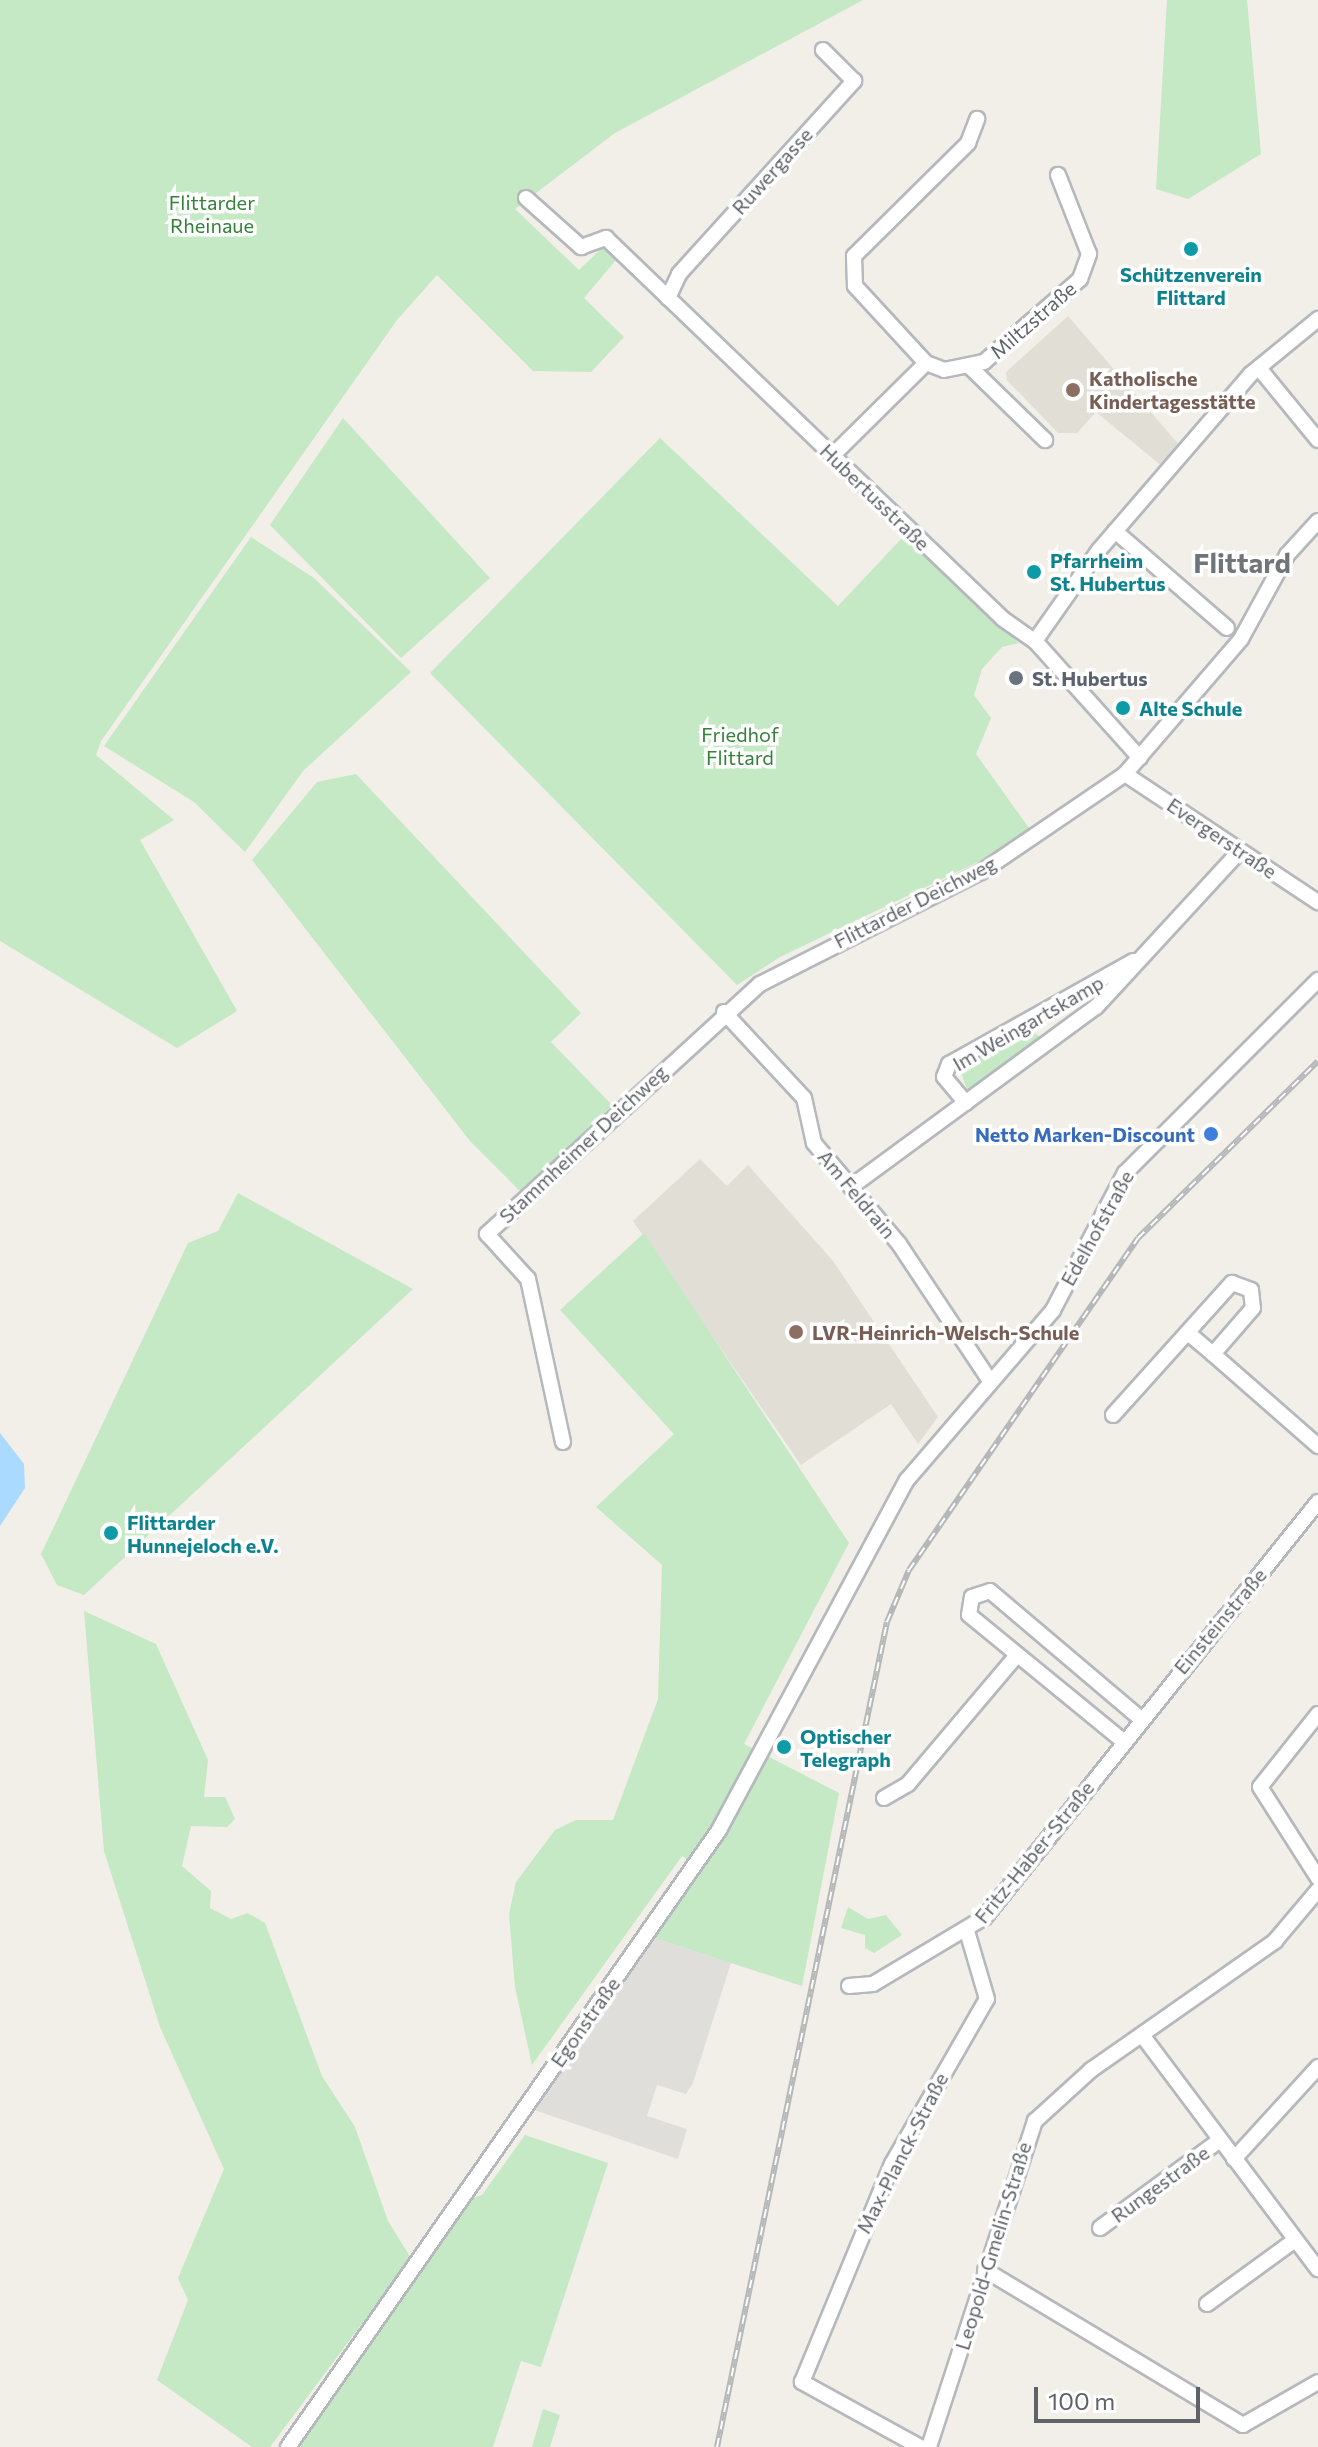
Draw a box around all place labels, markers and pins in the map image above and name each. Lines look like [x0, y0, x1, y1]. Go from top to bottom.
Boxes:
marker: Schützenverein Flittard [1182, 240, 1200, 258]
place label: Schützenverein Flittard [1120, 262, 1262, 309]
place label: Katholische Kindertagesstätte [1089, 366, 1256, 413]
marker: Katholische Kindertagesstätte [1064, 381, 1082, 399]
place label: Pfarrheim St. Hubertus [1050, 548, 1166, 595]
marker: Pfarrheim St. Hubertus [1025, 563, 1043, 581]
place label: St. Hubertus [1032, 666, 1148, 690]
marker: St. Hubertus [1007, 669, 1025, 687]
place label: Alte Schule [1139, 696, 1242, 720]
marker: Alte Schule [1114, 699, 1132, 717]
place label: Netto Marken-Discount [975, 1122, 1195, 1146]
marker: Netto Marken-Discount [1202, 1125, 1220, 1143]
place label: LVR-Heinrich-Welsch-Schule [812, 1320, 1079, 1344]
marker: LVR-Heinrich-Welsch-Schule [787, 1323, 805, 1341]
place label: Flittarder Hunnejeloch e.V. [127, 1510, 278, 1557]
marker: Flittarder Hunnejeloch e.V. [102, 1524, 120, 1542]
place label: Optischer Telegraph [800, 1724, 891, 1771]
marker: Optischer Telegraph [775, 1738, 793, 1756]

